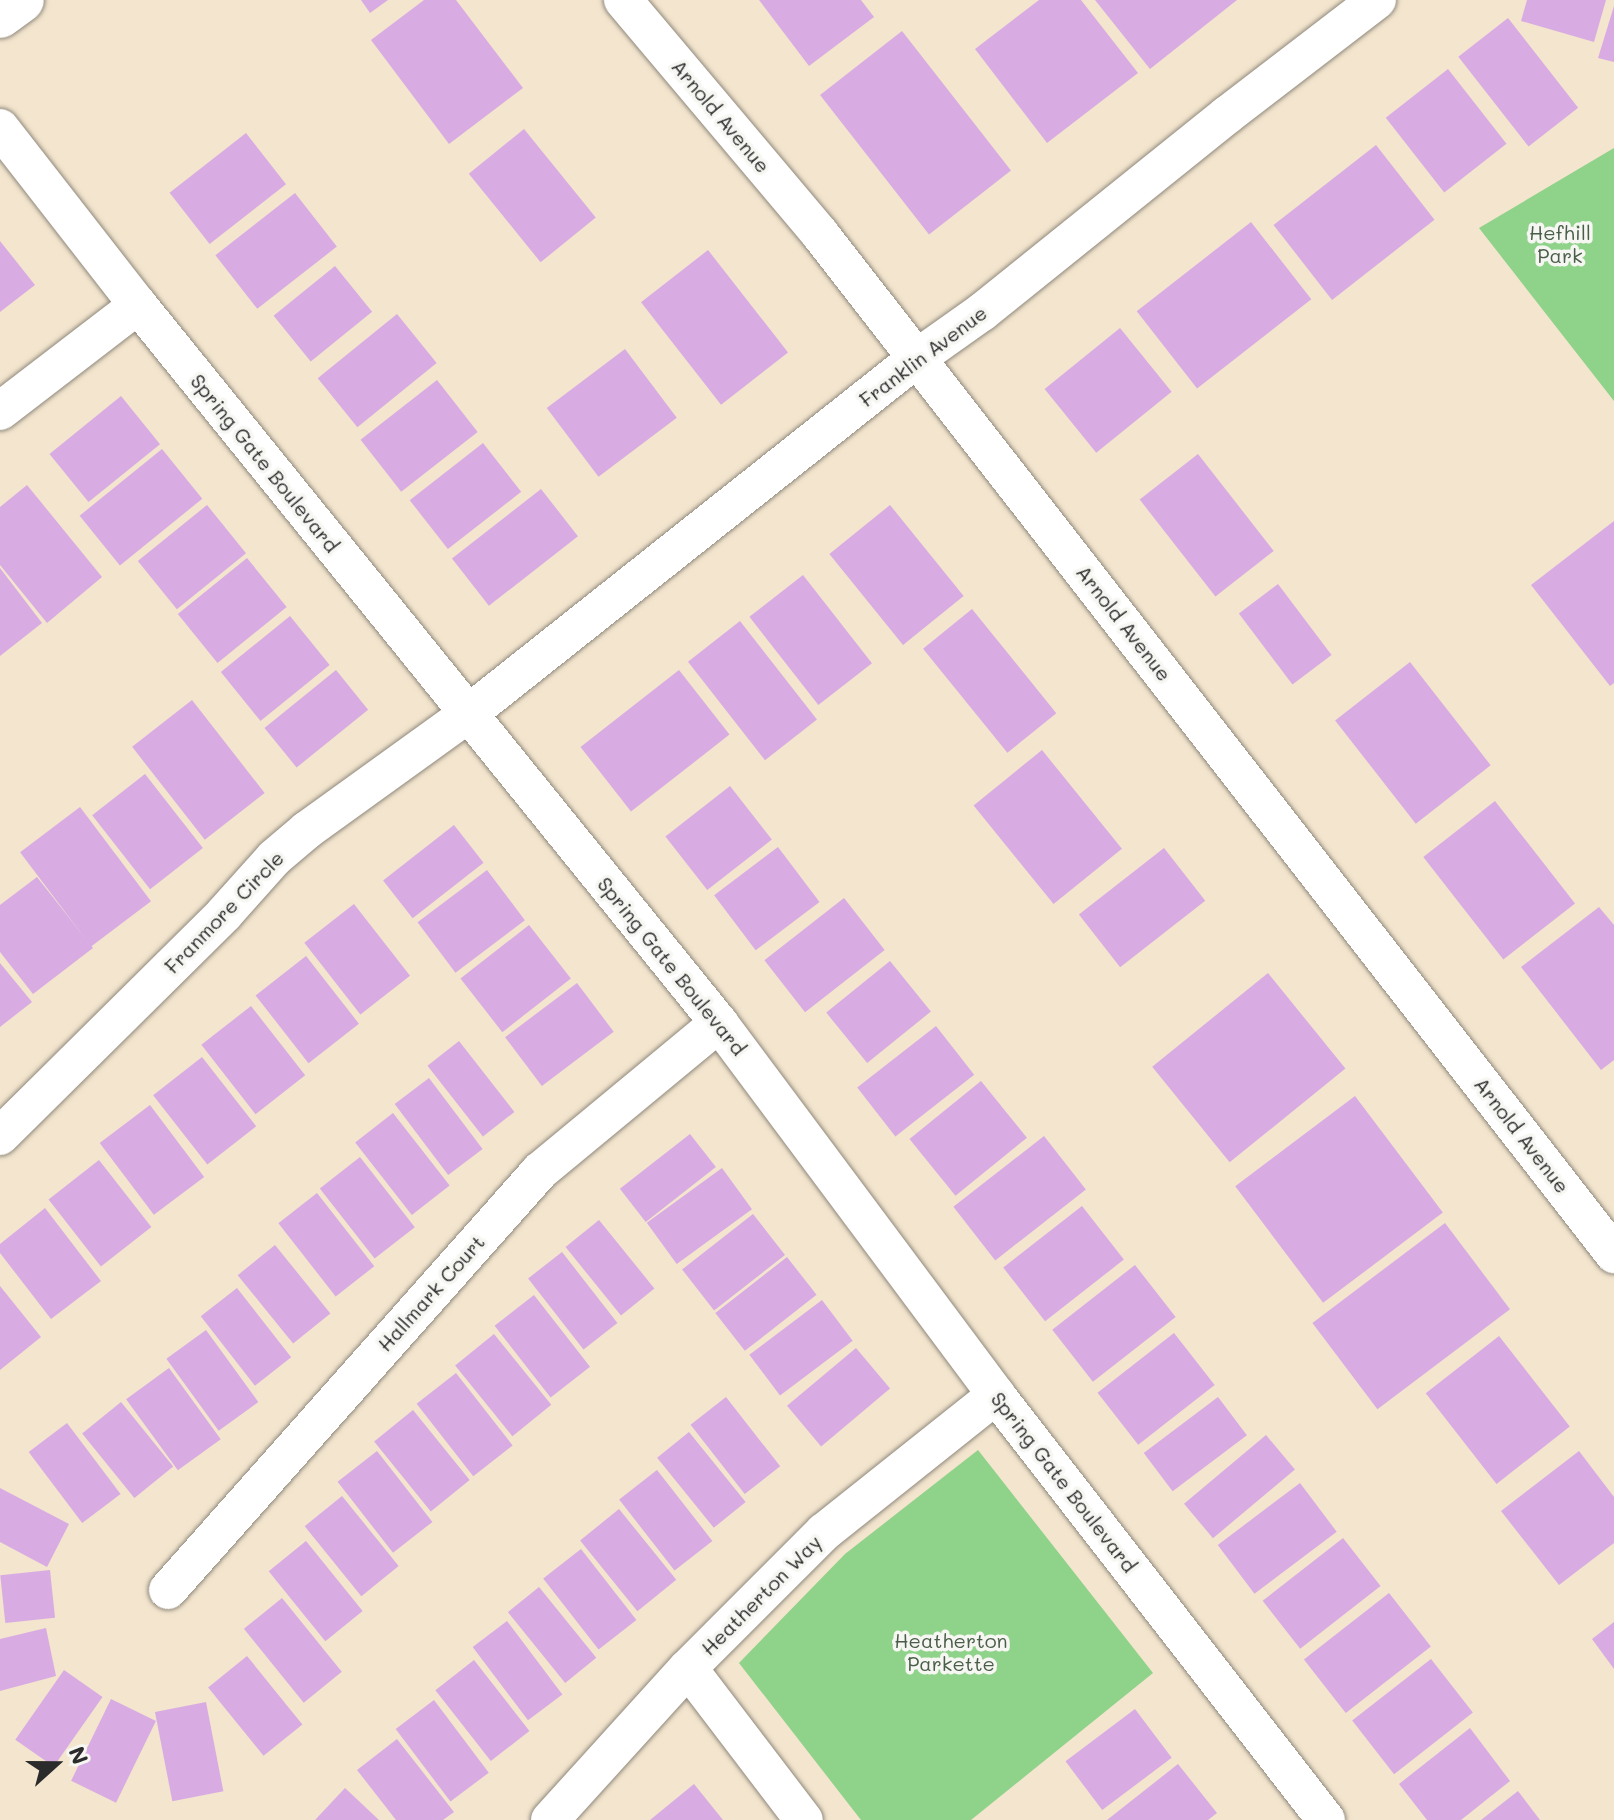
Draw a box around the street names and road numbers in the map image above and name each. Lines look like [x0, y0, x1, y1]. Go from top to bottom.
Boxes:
street label: Arnold Avenue [667, 55, 775, 177]
street label: Franklin Avenue [855, 300, 991, 412]
street label: Spring Gate Boulevard [186, 369, 344, 557]
street label: Arnold Avenue [1071, 560, 1177, 686]
street label: Franmore Circle [159, 846, 289, 978]
street label: Spring Gate Boulevard [593, 872, 751, 1060]
street label: Arnold Avenue [1469, 1072, 1575, 1198]
street label: Hallmark Court [373, 1230, 489, 1356]
street label: Spring Gate Boulevard [986, 1387, 1142, 1577]
street label: Heatherton Way [696, 1530, 826, 1660]

